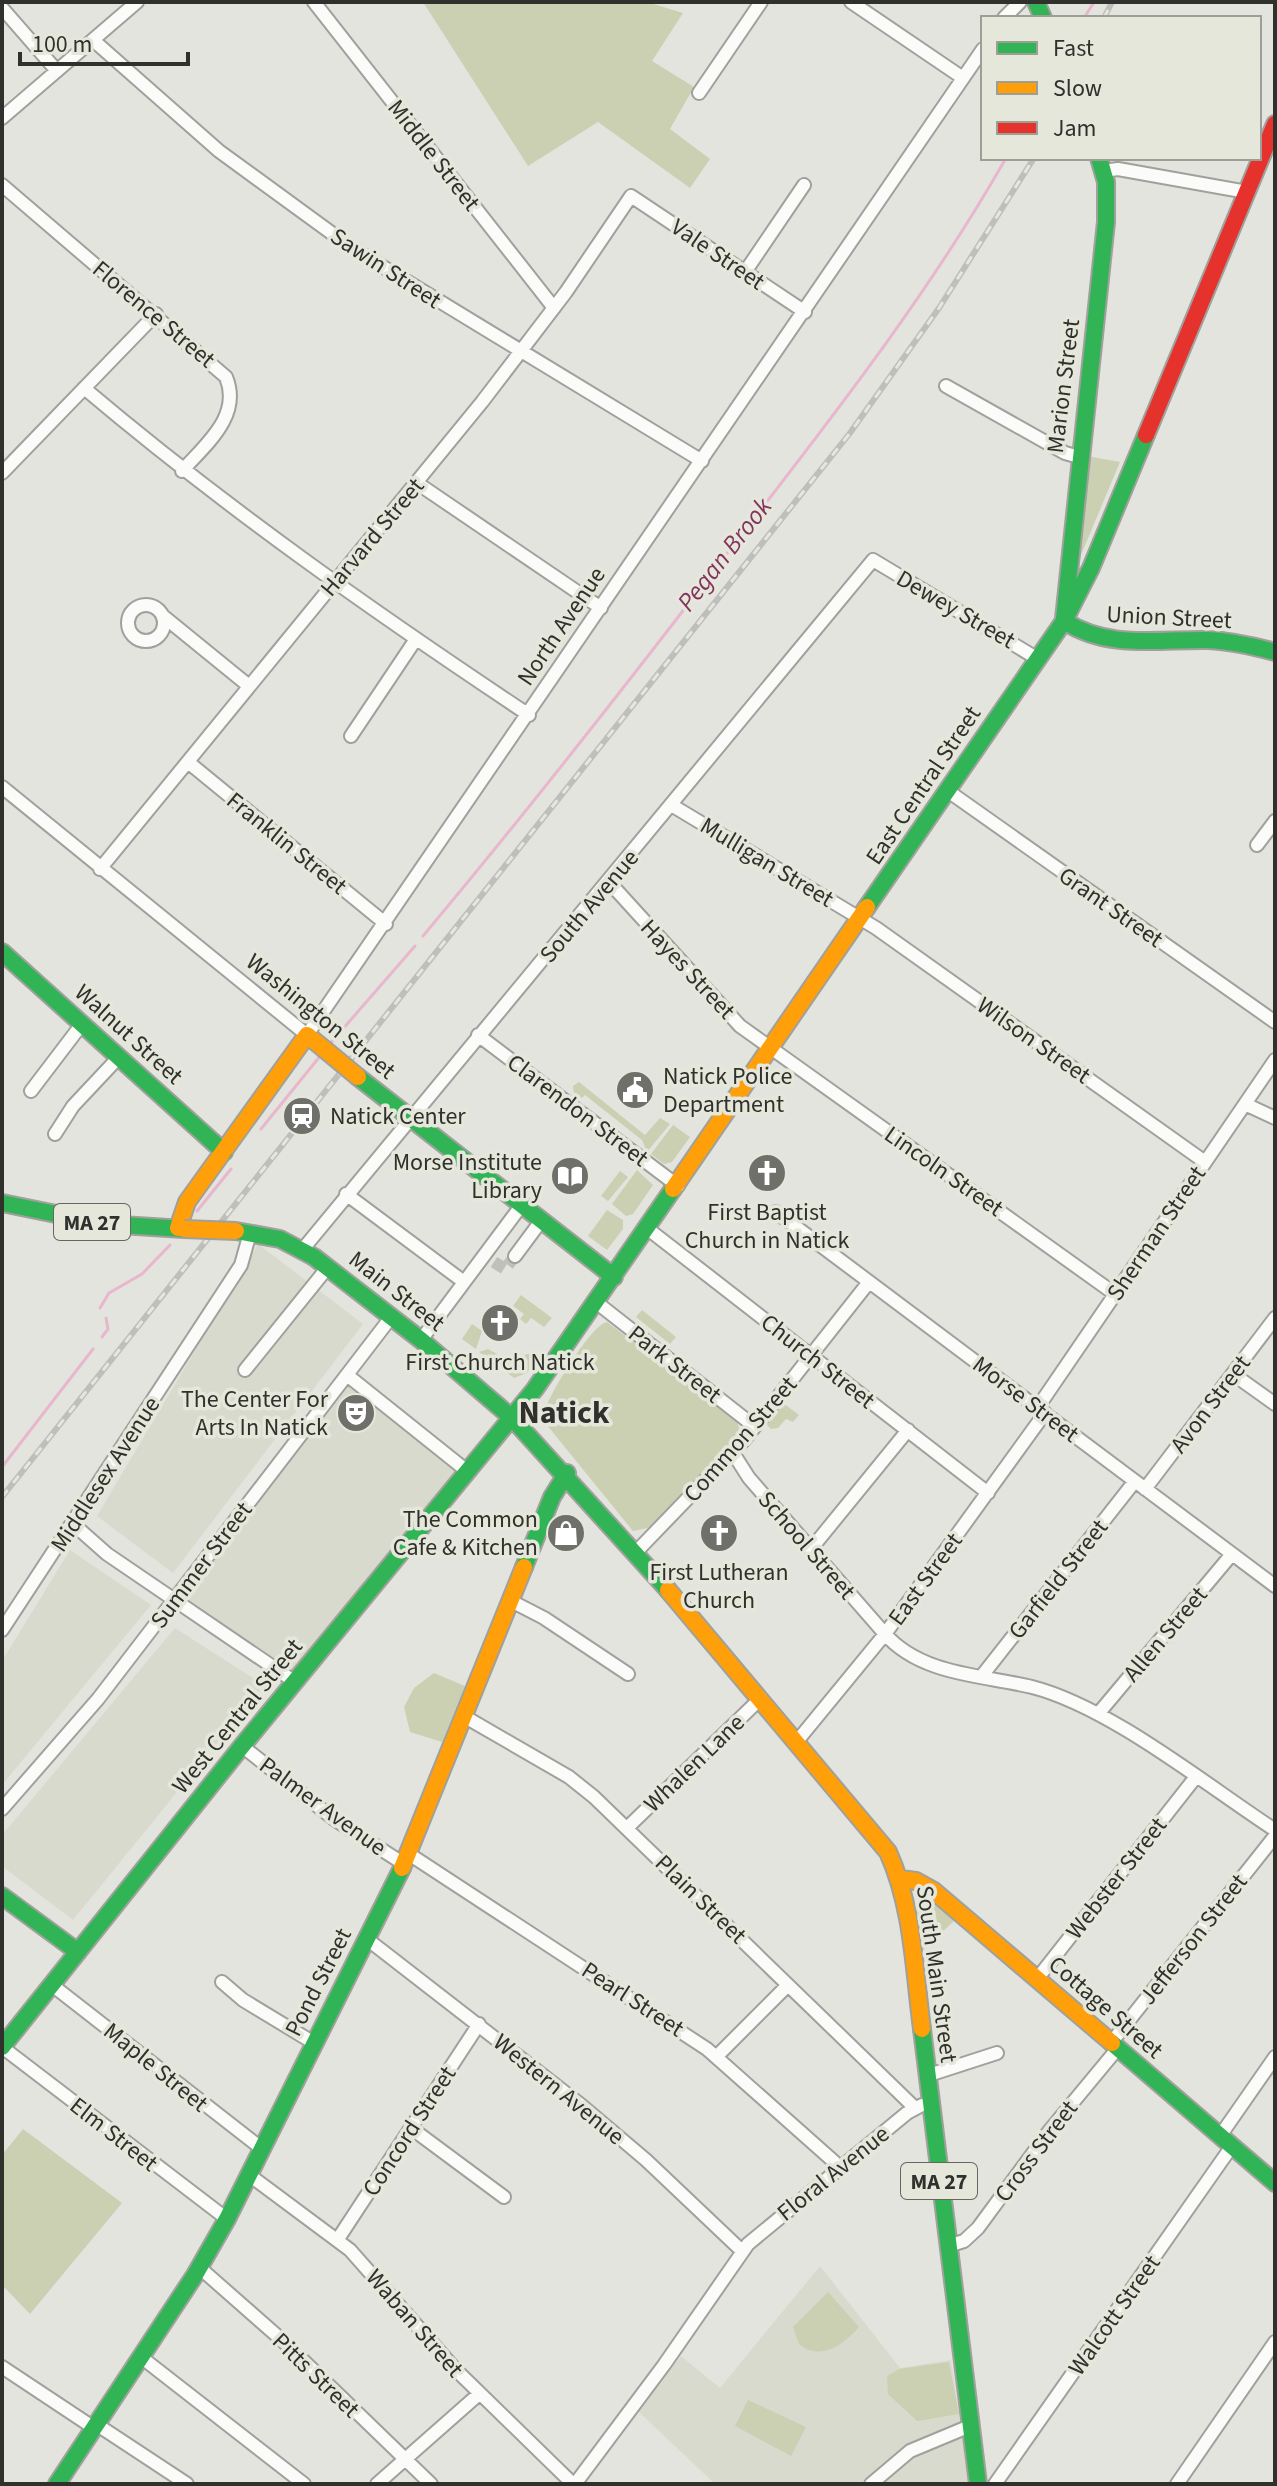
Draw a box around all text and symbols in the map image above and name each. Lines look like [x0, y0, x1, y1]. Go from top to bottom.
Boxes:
scale bar [20, 16, 188, 66]
legend [981, 16, 1261, 160]
text: 100 m [32, 27, 92, 62]
text: Fast [1053, 31, 1094, 66]
text: Slow [1053, 71, 1102, 106]
street label: Middle Street [379, 92, 488, 218]
text: Jam [1053, 111, 1097, 146]
street label: Vale Street [664, 210, 772, 299]
street label: Sawin Street [323, 219, 448, 317]
street label: Florence Street [84, 252, 223, 376]
street label: Marion Street [1038, 317, 1089, 455]
street label: Harvard Street [312, 470, 433, 604]
water label: Pegan Brook [668, 489, 781, 619]
street label: North Avenue [509, 560, 614, 693]
street label: Dewey Street [890, 561, 1022, 658]
street label: Union Street [1105, 597, 1233, 638]
street label: East Central Street [857, 699, 990, 872]
street label: Franklin Street [219, 784, 355, 903]
street label: Mulligan Street [693, 809, 840, 916]
street label: South Avenue [531, 842, 647, 971]
street label: Grant Street [1051, 858, 1170, 956]
street label: Hayes Street [632, 911, 743, 1027]
street label: Washington Street [238, 945, 403, 1088]
street label: Walnut Street [66, 976, 191, 1093]
street label: Wilson Street [970, 988, 1098, 1093]
street label: Clarendon Street [500, 1045, 656, 1175]
place label: Natick Police Department [663, 1059, 792, 1122]
public building icon: Natick Police Department [614, 1069, 656, 1111]
station icon: Natick Center [281, 1095, 323, 1137]
place label: Natick Center [330, 1099, 466, 1134]
street label: Lincoln Street [877, 1117, 1010, 1225]
place label: Morse Institute Library [393, 1145, 542, 1208]
church icon: First Baptist Church in Natick [746, 1152, 788, 1194]
library icon: Morse Institute Library [549, 1155, 591, 1197]
street label: Sherman Street [1098, 1159, 1215, 1308]
place label: First Baptist Church in Natick [685, 1195, 849, 1258]
road number: MA 27 [54, 1204, 130, 1240]
street label: Main Street [341, 1243, 452, 1340]
church icon: First Church Natick [479, 1302, 521, 1344]
street label: Church Street [753, 1305, 882, 1417]
street label: Park Street [621, 1317, 729, 1412]
place label: First Church Natick [405, 1345, 595, 1380]
street label: Morse Street [965, 1348, 1086, 1451]
street label: Avon Street [1162, 1348, 1259, 1461]
street label: Common Street [675, 1368, 805, 1510]
place label: The Center For Arts In Natick [181, 1382, 329, 1445]
street label: Middlesex Avenue [42, 1390, 169, 1559]
district label: Natick [518, 1390, 610, 1436]
theatre icon: The Center For Arts In Natick [335, 1392, 377, 1434]
street label: School Street [749, 1483, 864, 1607]
street label: Summer Street [142, 1495, 261, 1636]
place label: The Common Cafe & Kitchen [393, 1502, 538, 1565]
shop icon: The Common Cafe & Kitchen [545, 1512, 587, 1554]
church icon: First Lutheran Church [698, 1512, 740, 1554]
street label: Garfield Street [1000, 1512, 1117, 1647]
street label: East Street [880, 1526, 971, 1633]
place label: First Lutheran Church [649, 1555, 789, 1618]
street label: Allen Street [1115, 1579, 1216, 1690]
street label: West Central Street [164, 1631, 311, 1802]
street label: Whalen Lane [636, 1706, 753, 1821]
street label: Palmer Avenue [252, 1748, 394, 1865]
street label: Webster Street [1058, 1810, 1175, 1947]
street label: Plain Street [647, 1847, 754, 1952]
street label: Jefferson Street [1131, 1866, 1256, 2012]
street label: South Main Street [907, 1883, 966, 2065]
street label: Pond Street [276, 1922, 361, 2042]
street label: Cottage Street [1041, 1948, 1171, 2067]
street label: Pearl Street [575, 1953, 691, 2046]
street label: Maple Street [96, 2014, 216, 2121]
street label: Western Avenue [485, 2025, 632, 2153]
street label: Concord Street [354, 2059, 465, 2204]
street label: Elm Street [62, 2089, 165, 2180]
street label: Cross Street [986, 2093, 1086, 2210]
street label: Floral Avenue [770, 2117, 897, 2230]
road number: MA 27 [901, 2163, 977, 2199]
street label: Walcott Street [1060, 2248, 1169, 2383]
street label: Waban Street [358, 2261, 472, 2385]
street label: Pitts Street [264, 2325, 367, 2426]

